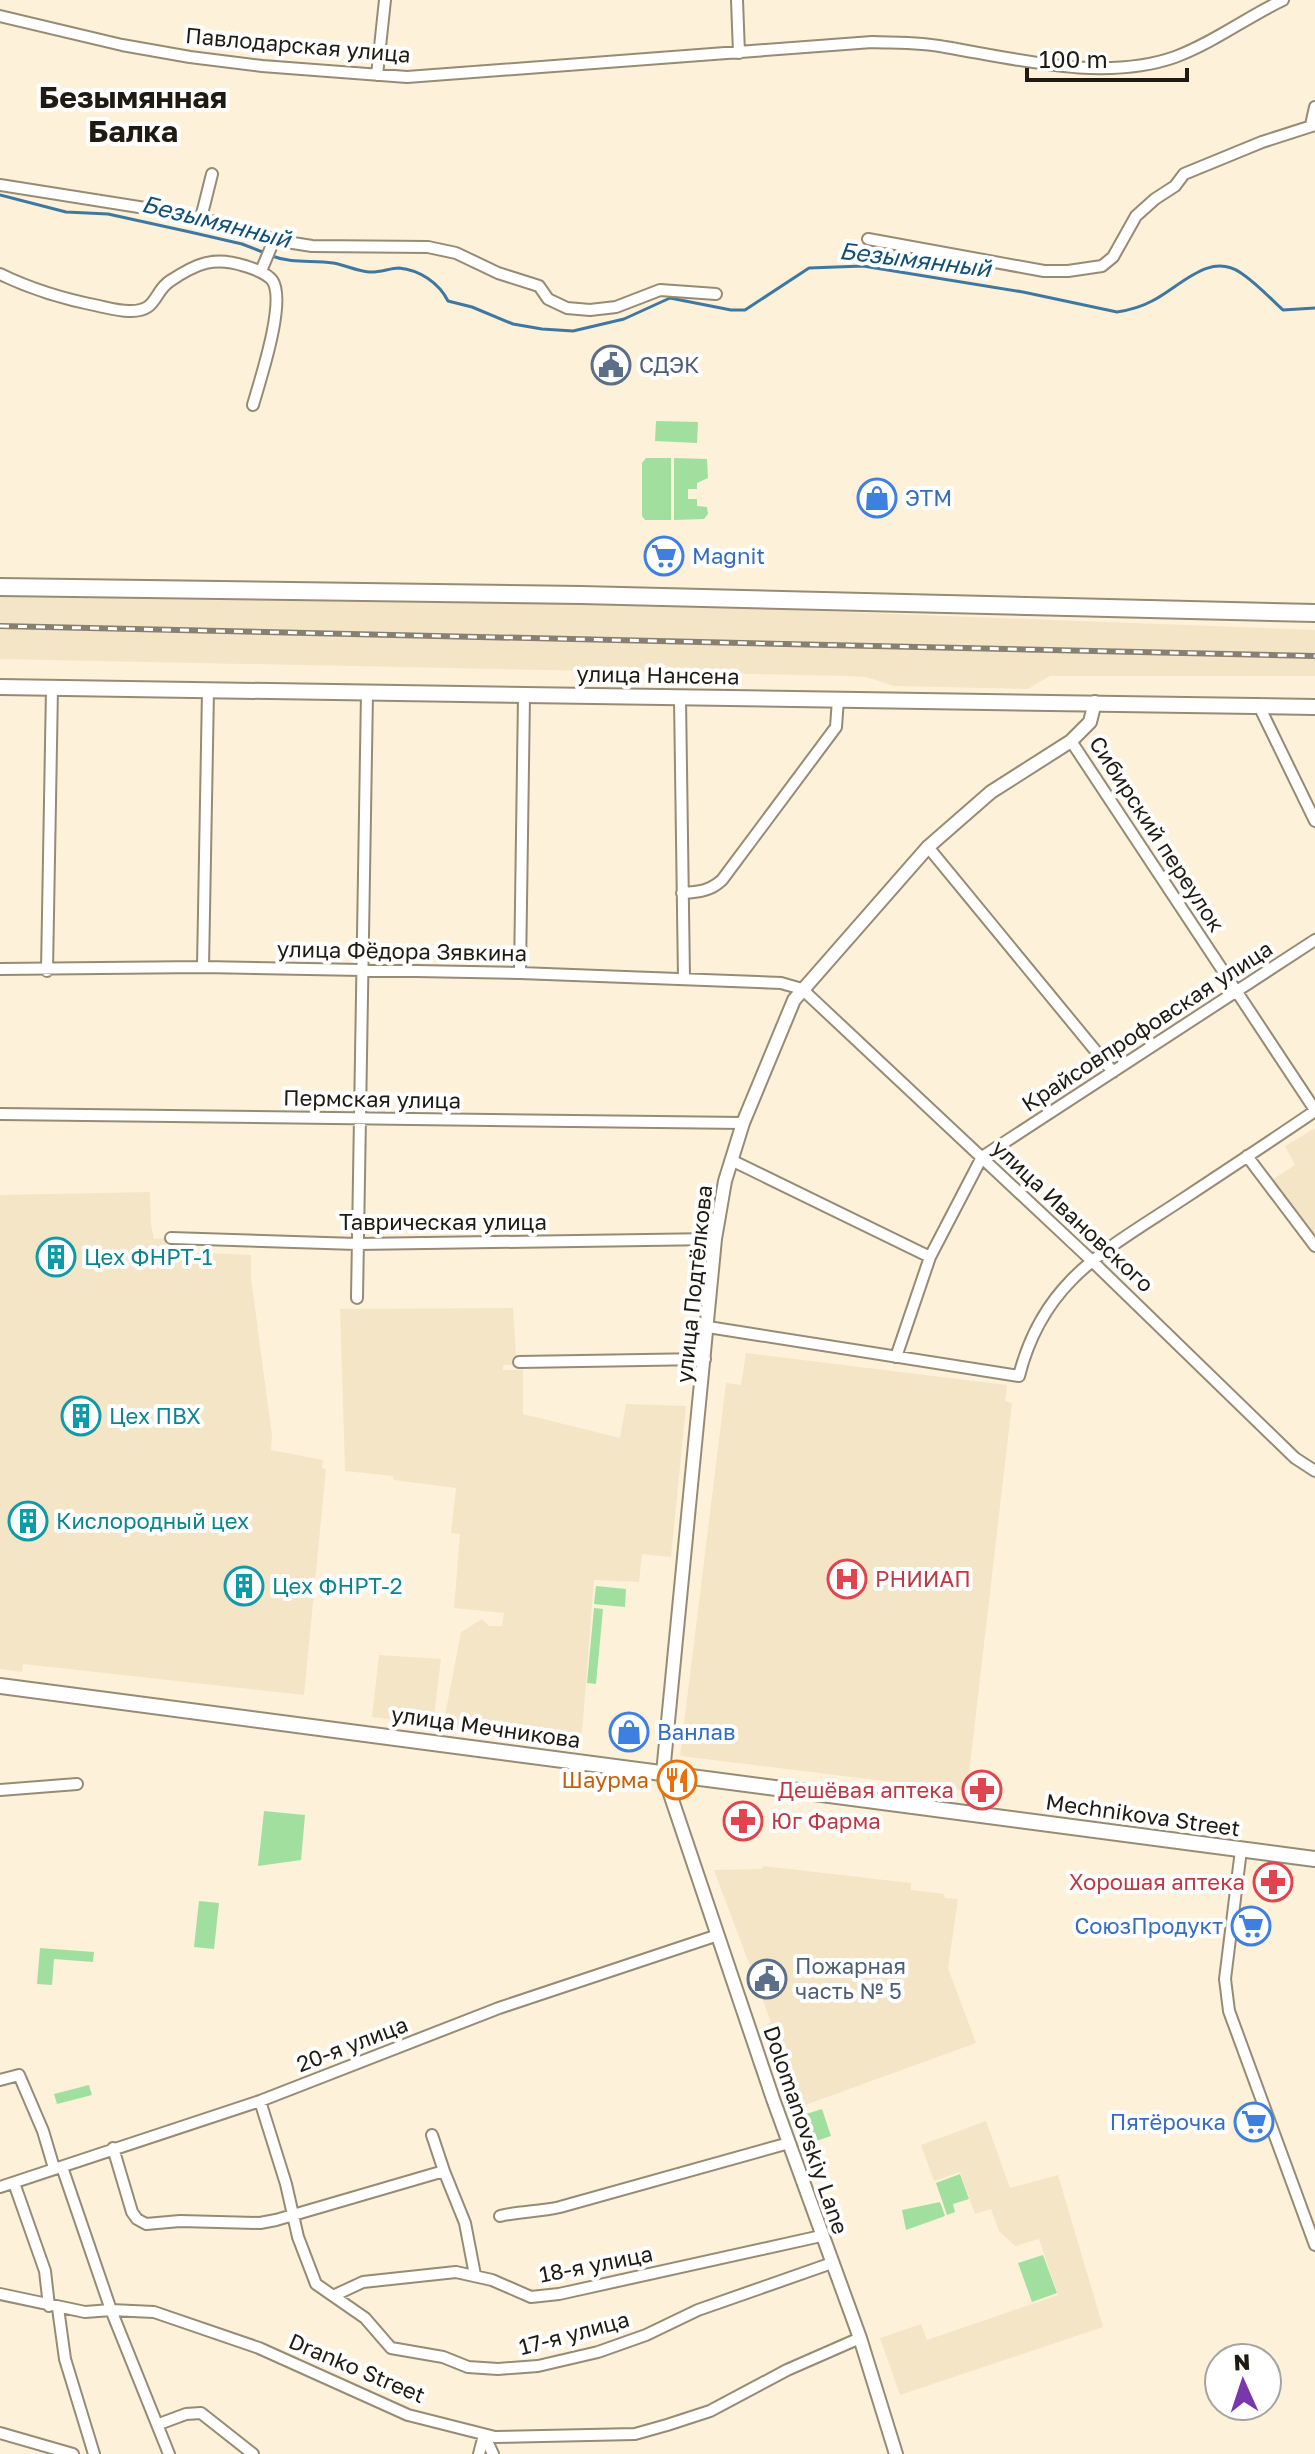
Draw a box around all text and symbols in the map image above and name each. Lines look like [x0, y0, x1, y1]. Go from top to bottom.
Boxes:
street label: Павлодарская улица [184, 21, 412, 68]
scale bar [1027, 32, 1187, 82]
text: 100 m [1039, 44, 1108, 73]
district label: Безымянная Балка [39, 79, 227, 149]
water label: Безымянный [139, 188, 295, 253]
water label: Безымянный [838, 235, 994, 282]
public building icon: СДЭК [590, 344, 632, 386]
place label: СДЭК [639, 351, 700, 378]
shop icon: ЭТМ [856, 477, 898, 519]
place label: ЭТМ [905, 484, 952, 511]
supermarket icon: Magnit [643, 535, 685, 577]
place label: Magnit [692, 542, 765, 569]
street label: улица Нансена [576, 660, 740, 689]
street label: Сибирский переулок [1084, 731, 1231, 937]
street label: Крайсовпрофовская улица [1016, 934, 1277, 1117]
street label: улица Фёдора Зявкина [277, 935, 527, 966]
street label: Пермская улица [283, 1083, 461, 1114]
street label: улица Ивановского [987, 1134, 1160, 1297]
street label: улица Подтёлкова [670, 1184, 717, 1384]
street label: Таврическая улица [339, 1208, 547, 1235]
building icon: Цех ФНРТ-1 [35, 1236, 77, 1278]
place label: Цех ФНРТ-1 [84, 1243, 213, 1270]
building icon: Цех ПВХ [60, 1395, 102, 1437]
place label: Цех ПВХ [109, 1402, 201, 1429]
building icon: Кислородный цех [7, 1500, 49, 1542]
place label: Кислородный цех [56, 1507, 249, 1534]
hospital icon: РНИИАП [826, 1558, 868, 1600]
building icon: Цех ФНРТ-2 [223, 1565, 265, 1607]
place label: РНИИАП [875, 1565, 971, 1592]
place label: Цех ФНРТ-2 [272, 1572, 402, 1599]
street label: улица Мечникова [390, 1700, 583, 1753]
shop icon: Ванлав [608, 1711, 650, 1753]
place label: Ванлав [657, 1718, 735, 1745]
restaurant icon: Шаурма [656, 1759, 698, 1801]
place label: Шаурма [562, 1766, 649, 1793]
pharmacy icon: Дешёвая аптека [961, 1769, 1003, 1811]
place label: Дешёвая аптека [778, 1776, 954, 1803]
street label: Mechnikova Street [1044, 1787, 1242, 1842]
pharmacy icon: Юг Фарма [722, 1800, 764, 1842]
place label: Юг Фарма [771, 1807, 881, 1834]
pharmacy icon: Хорошая аптека [1252, 1861, 1294, 1903]
place label: Хорошая аптека [1069, 1868, 1245, 1895]
supermarket icon: СоюзПродукт [1230, 1905, 1272, 1947]
place label: СоюзПродукт [1074, 1912, 1223, 1939]
place label: Пожарная часть № 5 [795, 1952, 906, 2004]
public building icon: Пожарная часть № 5 [746, 1958, 788, 2000]
street label: 20-я улица [292, 2010, 411, 2077]
street label: Dolomanovskiy Lane [758, 2022, 855, 2237]
supermarket icon: Пятёрочка [1233, 2101, 1275, 2143]
place label: Пятёрочка [1110, 2108, 1226, 2135]
street label: 18-я улица [537, 2239, 655, 2288]
street label: 17-я улица [516, 2305, 632, 2360]
street label: Dranko Street [285, 2327, 429, 2408]
north arrow [1203, 2342, 1283, 2422]
text: N [1233, 2348, 1251, 2375]

